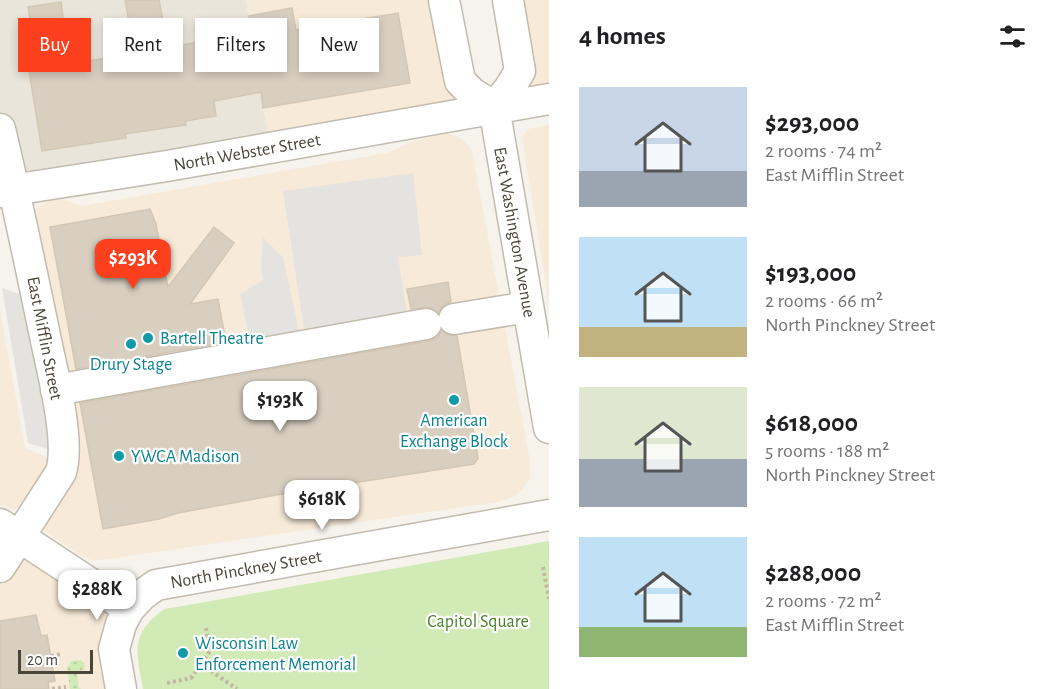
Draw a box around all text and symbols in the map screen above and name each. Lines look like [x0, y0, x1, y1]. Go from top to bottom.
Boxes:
chip: Buy [18, 18, 91, 72]
chip: Rent [103, 18, 183, 72]
chip: Filters [195, 18, 287, 72]
chip: New [299, 18, 379, 72]
icon: filters [996, 20, 1029, 53]
text: 4 homes [579, 23, 666, 49]
text: $293,000 [765, 110, 859, 136]
icon: home [627, 111, 699, 183]
street label: North Webster Street [172, 131, 322, 175]
text: 2 rooms · 74 m² [765, 141, 882, 161]
street label: East Washington Avenue [490, 146, 538, 319]
text: East Mifflin Street [765, 165, 904, 185]
pin: $293K [91, 239, 175, 290]
text: $293K [109, 248, 157, 268]
text: $193,000 [765, 260, 856, 286]
icon: home [627, 261, 699, 333]
street label: East Mifflin Street [23, 275, 65, 402]
text: 2 rooms · 66 m² [765, 291, 883, 311]
text: North Pinckney Street [765, 315, 935, 335]
place label: Bartell Theatre [160, 330, 264, 348]
marker: Bartell Theatre [141, 331, 155, 345]
marker: Drury Stage [124, 337, 138, 351]
place label: Drury Stage [90, 356, 172, 374]
pin: $193K [238, 381, 322, 432]
text: $193K [257, 390, 303, 410]
marker: American Exchange Block [447, 393, 461, 407]
text: $618,000 [765, 410, 858, 436]
icon: home [627, 411, 699, 483]
place label: American Exchange Block [400, 412, 509, 451]
text: 5 rooms · 188 m² [765, 441, 889, 461]
place label: YWCA Madison [131, 448, 240, 466]
marker: YWCA Madison [112, 449, 126, 463]
text: North Pinckney Street [765, 465, 935, 485]
pin: $618K [280, 480, 364, 531]
text: $618K [298, 489, 346, 509]
street label: North Pinckney Street [169, 548, 323, 592]
text: $288,000 [765, 560, 861, 586]
icon: home [627, 561, 699, 633]
pin: $288K [55, 570, 139, 621]
text: $288K [72, 579, 122, 599]
text: 2 rooms · 72 m² [765, 591, 882, 611]
park label: Capitol Square [427, 613, 529, 631]
text: East Mifflin Street [765, 615, 904, 635]
place label: Wisconsin Law Enforcement Memorial [195, 635, 356, 674]
marker: Wisconsin Law Enforcement Memorial [176, 646, 190, 660]
scale bar [18, 647, 93, 674]
text: 20 m [27, 652, 58, 668]

